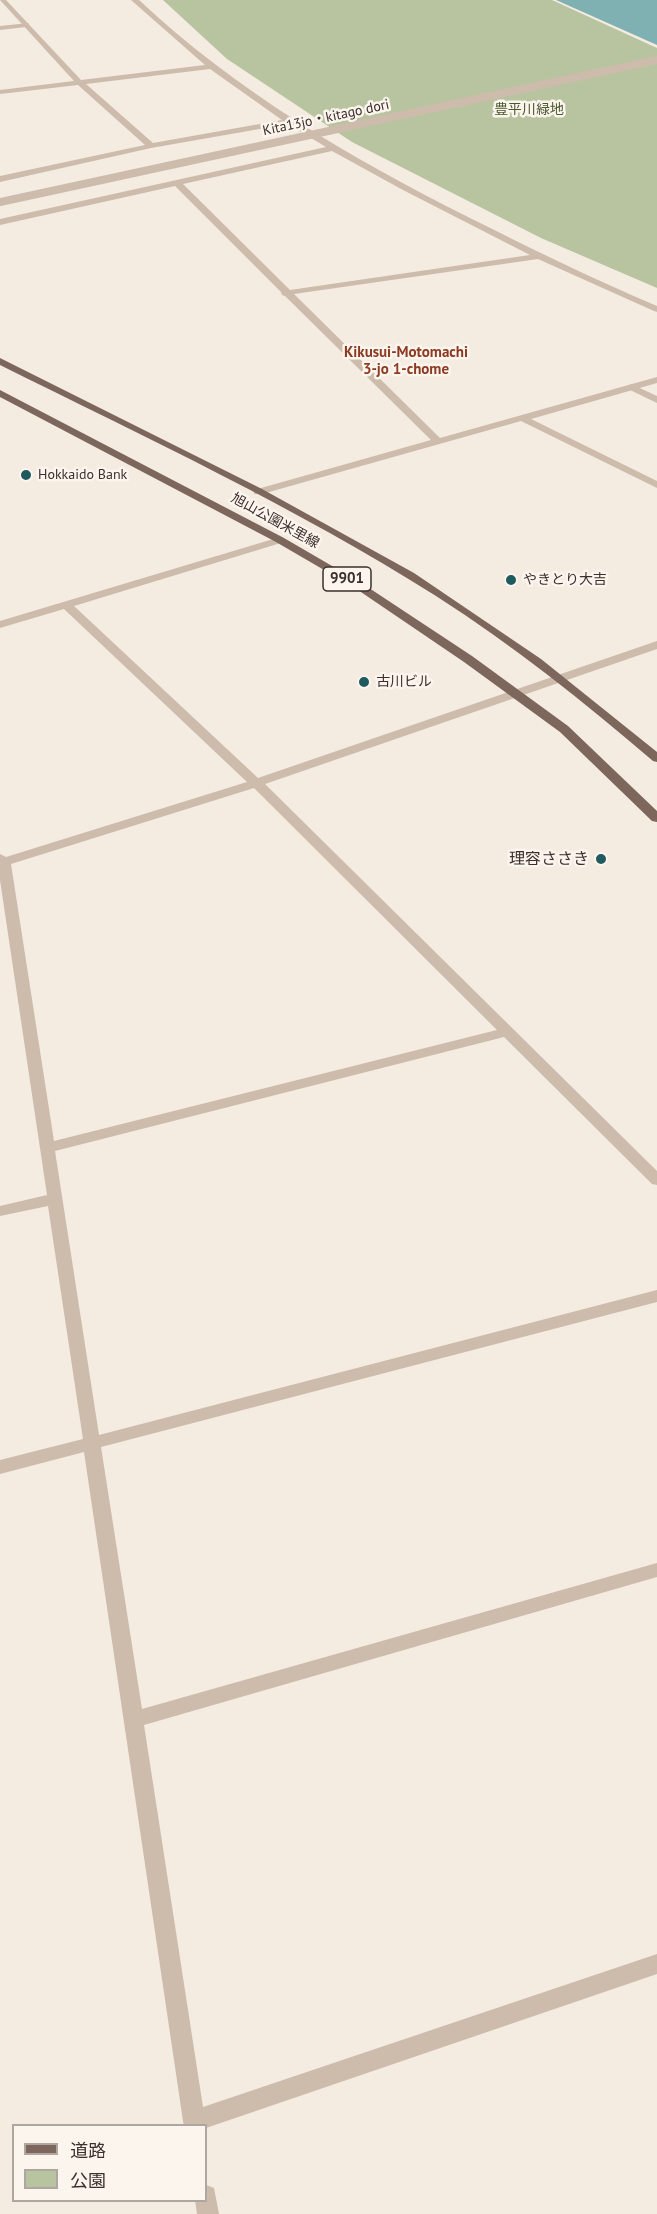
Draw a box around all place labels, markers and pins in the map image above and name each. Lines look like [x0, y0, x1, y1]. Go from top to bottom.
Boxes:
place label: Hokkaido Bank [38, 467, 127, 483]
marker: Hokkaido Bank [19, 468, 33, 482]
place label: やきとり大吉 [523, 572, 607, 588]
marker: やきとり大吉 [504, 573, 518, 587]
place label: 古川ビル [376, 674, 432, 690]
marker: 古川ビル [357, 675, 371, 689]
place label: 理容ささき [509, 849, 589, 869]
marker: 理容ささき [594, 852, 608, 866]

